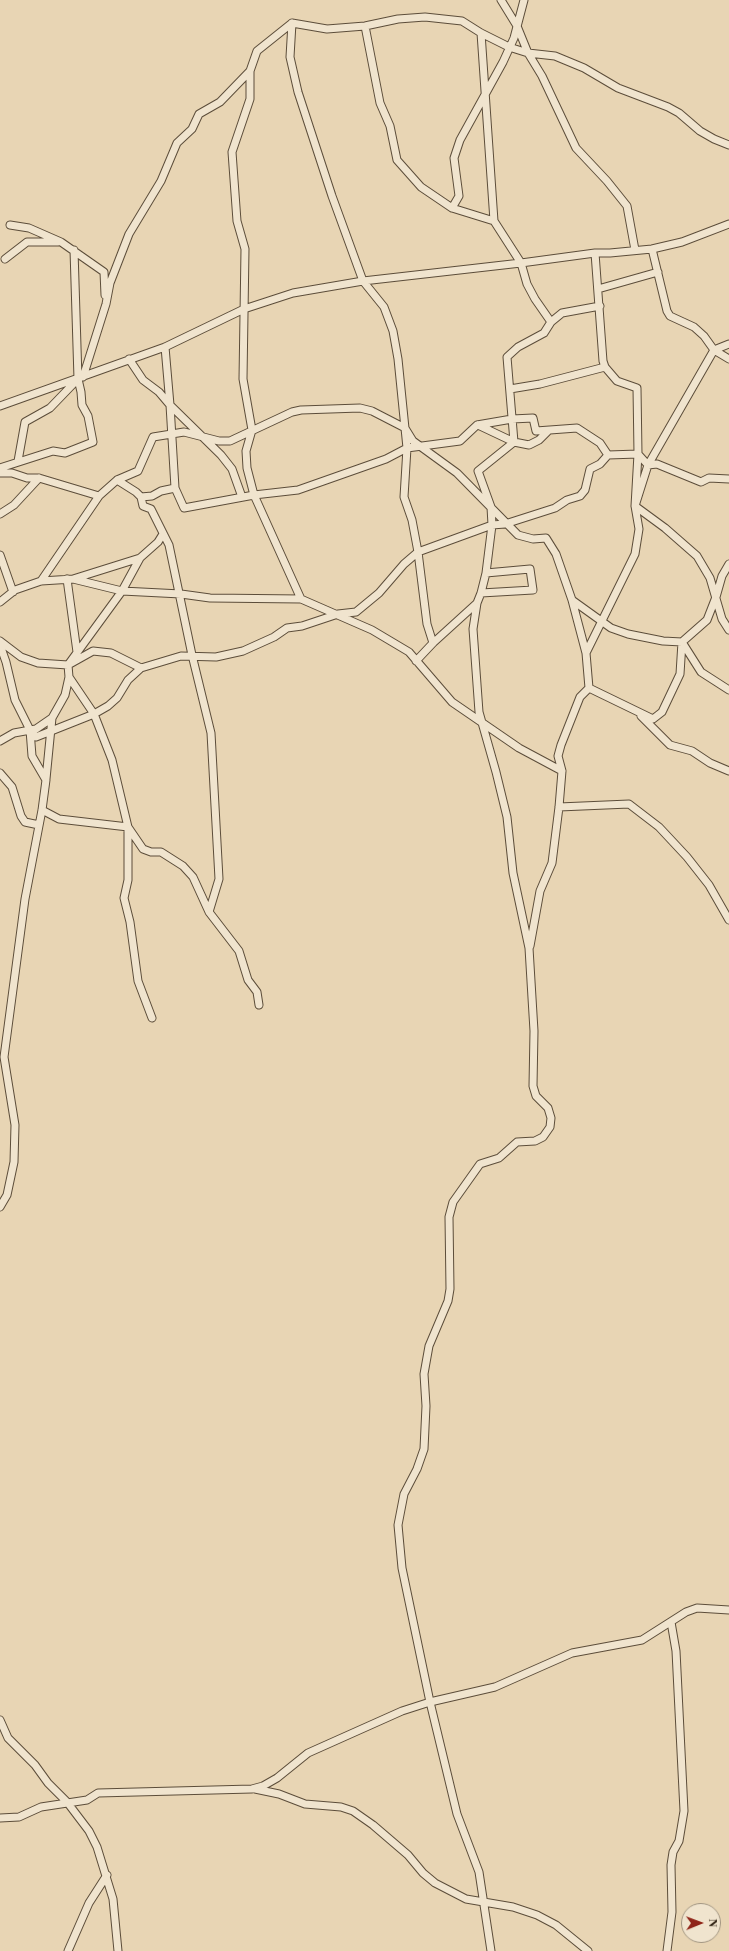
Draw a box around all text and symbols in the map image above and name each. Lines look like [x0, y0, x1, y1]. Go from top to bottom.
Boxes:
north arrow [681, 1903, 721, 1943]
text: N [705, 1918, 719, 1927]

